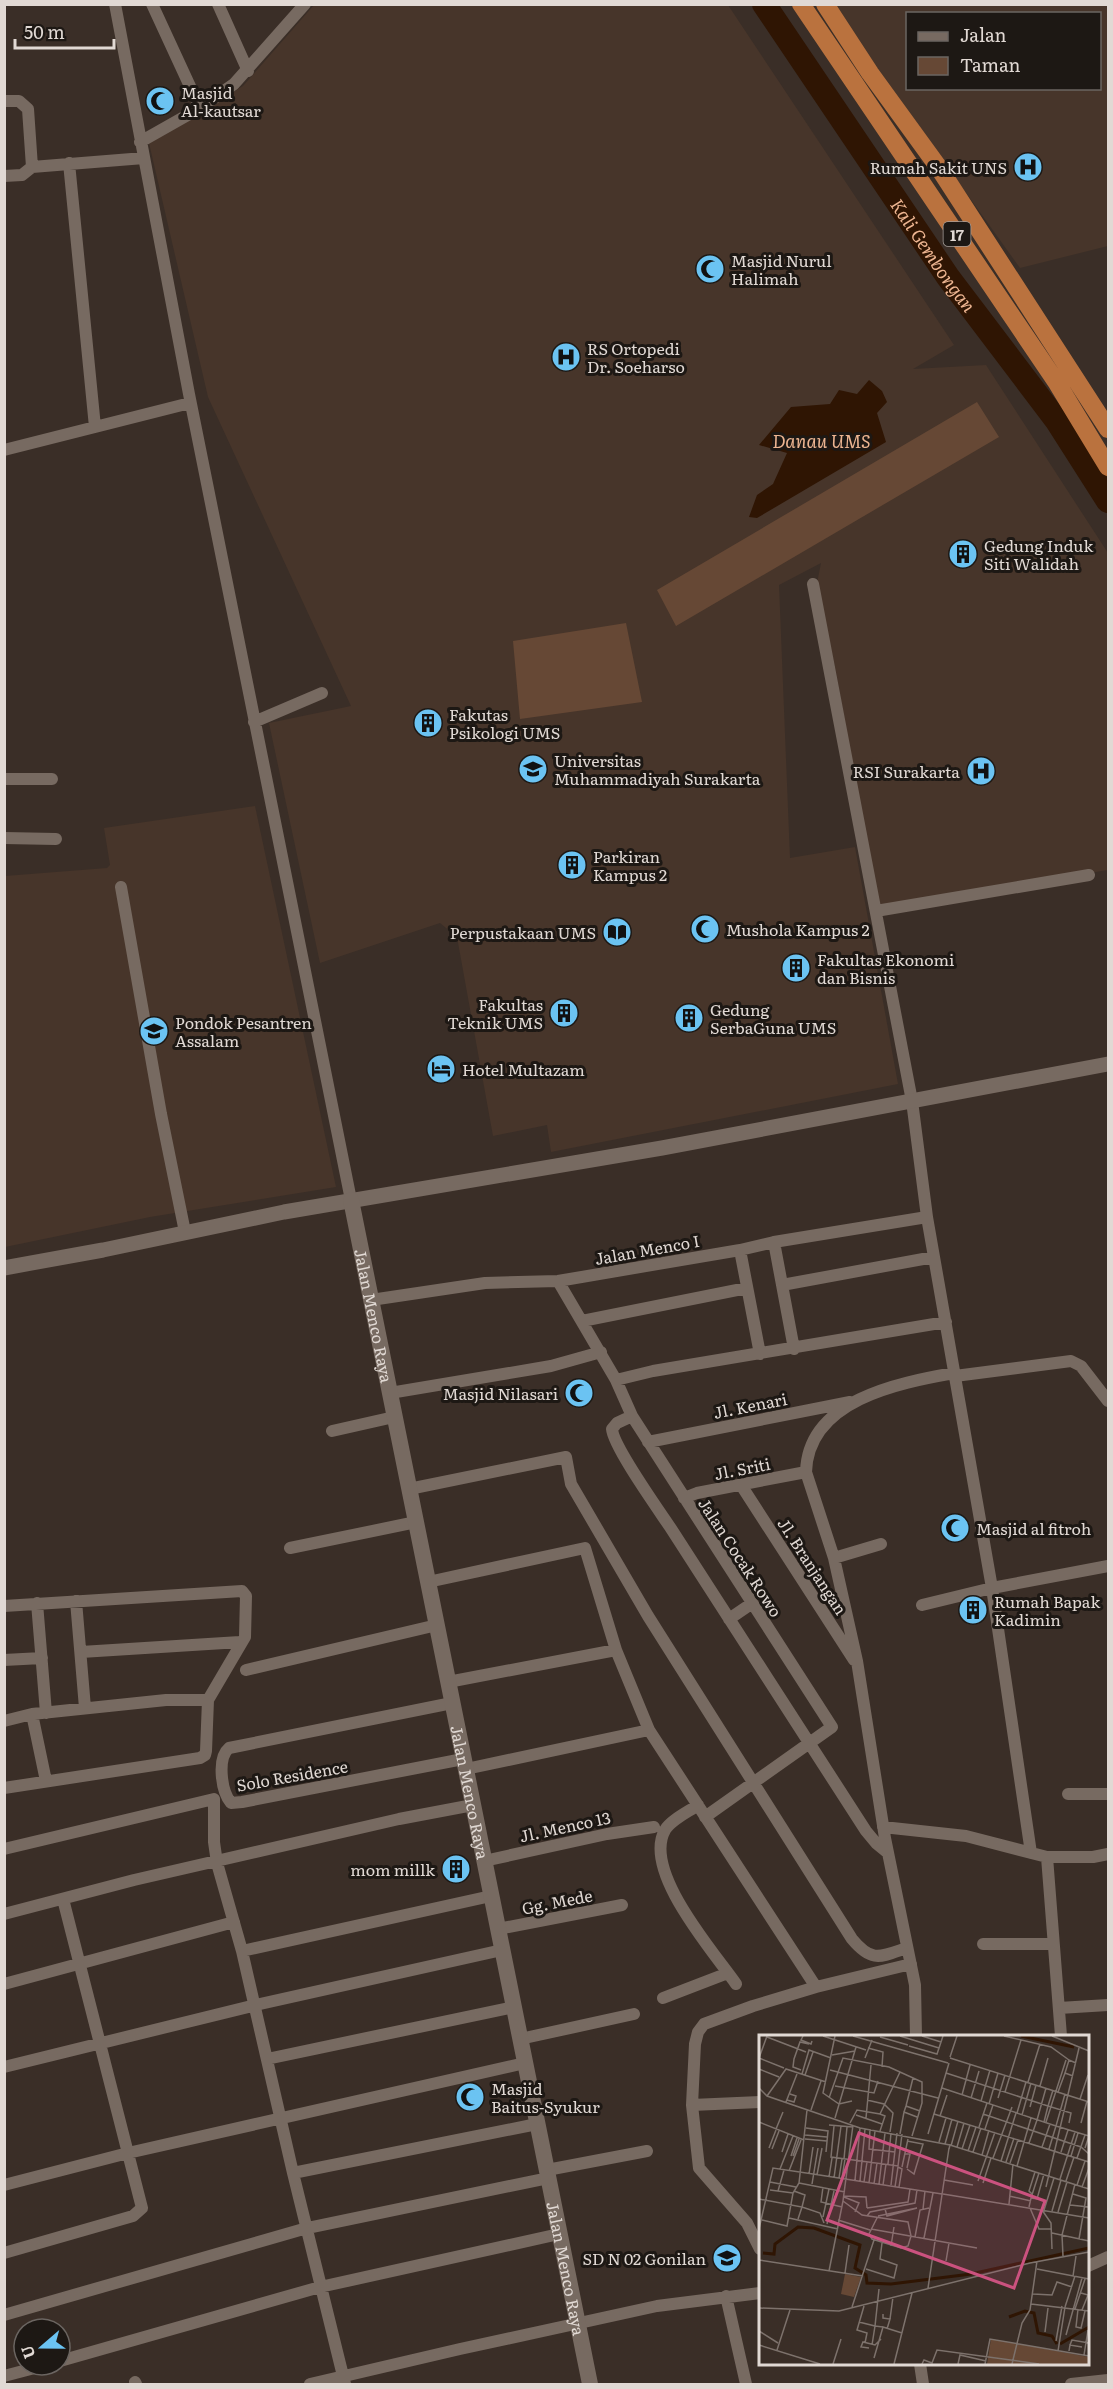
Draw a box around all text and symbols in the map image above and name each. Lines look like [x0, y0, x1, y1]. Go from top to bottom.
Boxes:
scale bar [15, 12, 114, 50]
legend [906, 12, 1101, 90]
text: 50 m [24, 18, 65, 45]
text: Jalan [960, 21, 1007, 48]
text: Taman [960, 51, 1021, 78]
place label: Masjid Al-kautsar [181, 80, 261, 122]
mosque icon: Masjid Al-kautsar [144, 85, 176, 117]
hospital icon: Rumah Sakit UNS [1012, 151, 1044, 183]
place label: Rumah Sakit UNS [870, 155, 1007, 179]
water label: Kali Gembongan [885, 193, 983, 317]
road number: 17 [944, 222, 970, 246]
place label: Masjid Nurul Halimah [731, 248, 832, 290]
mosque icon: Masjid Nurul Halimah [694, 253, 726, 285]
place label: RS Ortopedi Dr. Soeharso [587, 336, 685, 378]
hospital icon: RS Ortopedi Dr. Soeharso [550, 341, 582, 373]
water label: Danau UMS [772, 427, 870, 454]
place label: Gedung Induk Siti Walidah [984, 533, 1093, 575]
building icon: Gedung Induk Siti Walidah [947, 538, 979, 570]
place label: Fakutas Psikologi UMS [449, 702, 560, 744]
building icon: Fakutas Psikologi UMS [412, 707, 444, 739]
place label: Universitas Muhammadiyah Surakarta [554, 748, 761, 790]
school or university icon: Universitas Muhammadiyah Surakarta [517, 753, 549, 785]
hospital icon: RSI Surakarta [965, 755, 997, 787]
place label: RSI Surakarta [853, 759, 960, 783]
place label: Parkiran Kampus 2 [593, 844, 667, 886]
building icon: Parkiran Kampus 2 [556, 849, 588, 881]
mosque icon: Mushola Kampus 2 [689, 913, 721, 945]
library icon: Perpustakaan UMS [601, 916, 633, 948]
place label: Mushola Kampus 2 [726, 917, 870, 941]
place label: Perpustakaan UMS [450, 920, 596, 944]
place label: Fakultas Ekonomi dan Bisnis [817, 947, 954, 989]
building icon: Fakultas Ekonomi dan Bisnis [780, 952, 812, 984]
place label: Fakultas Teknik UMS [447, 992, 543, 1034]
building icon: Fakultas Teknik UMS [548, 997, 580, 1029]
place label: Gedung SerbaGuna UMS [710, 997, 836, 1039]
building icon: Gedung SerbaGuna UMS [673, 1002, 705, 1034]
place label: Pondok Pesantren Assalam [175, 1010, 312, 1052]
school or university icon: Pondok Pesantren Assalam [138, 1015, 170, 1047]
hotel icon: Hotel Multazam [425, 1053, 457, 1085]
place label: Hotel Multazam [462, 1057, 585, 1081]
street label: Jalan Menco I [593, 1228, 701, 1270]
street label: Jalan Menco Raya [349, 1247, 400, 1385]
mosque icon: Masjid Nilasari [563, 1377, 595, 1409]
place label: Masjid Nilasari [443, 1381, 558, 1405]
street label: Jl. Kenari [711, 1386, 789, 1424]
street label: Jl. Sriti [712, 1451, 772, 1485]
street label: Jalan Cocak Rowo [693, 1493, 789, 1621]
mosque icon: Masjid al fitroh [939, 1512, 971, 1544]
street label: Jl. Branjangan [773, 1513, 854, 1620]
place label: Masjid al fitroh [976, 1516, 1092, 1540]
place label: Rumah Bapak Kadimin [994, 1589, 1100, 1631]
building icon: Rumah Bapak Kadimin [957, 1594, 989, 1626]
street label: Jalan Menco Raya [445, 1723, 496, 1862]
street label: Solo Residence [234, 1753, 350, 1797]
street label: Jl. Menco 13 [517, 1805, 613, 1847]
building icon: mom millk [440, 1853, 472, 1885]
place label: mom millk [350, 1857, 435, 1881]
street label: Gg. Mede [520, 1882, 594, 1920]
inset map [759, 2035, 1089, 2365]
place label: Masjid Baitus-Syukur [491, 2076, 600, 2118]
mosque icon: Masjid Baitus-Syukur [454, 2081, 486, 2113]
street label: Jalan Menco Raya [541, 2199, 592, 2338]
school or university icon: SD N 02 Gonilan [711, 2242, 743, 2274]
place label: SD N 02 Gonilan [582, 2246, 706, 2270]
north arrow [12, 2317, 72, 2377]
text: U [13, 2342, 40, 2362]

